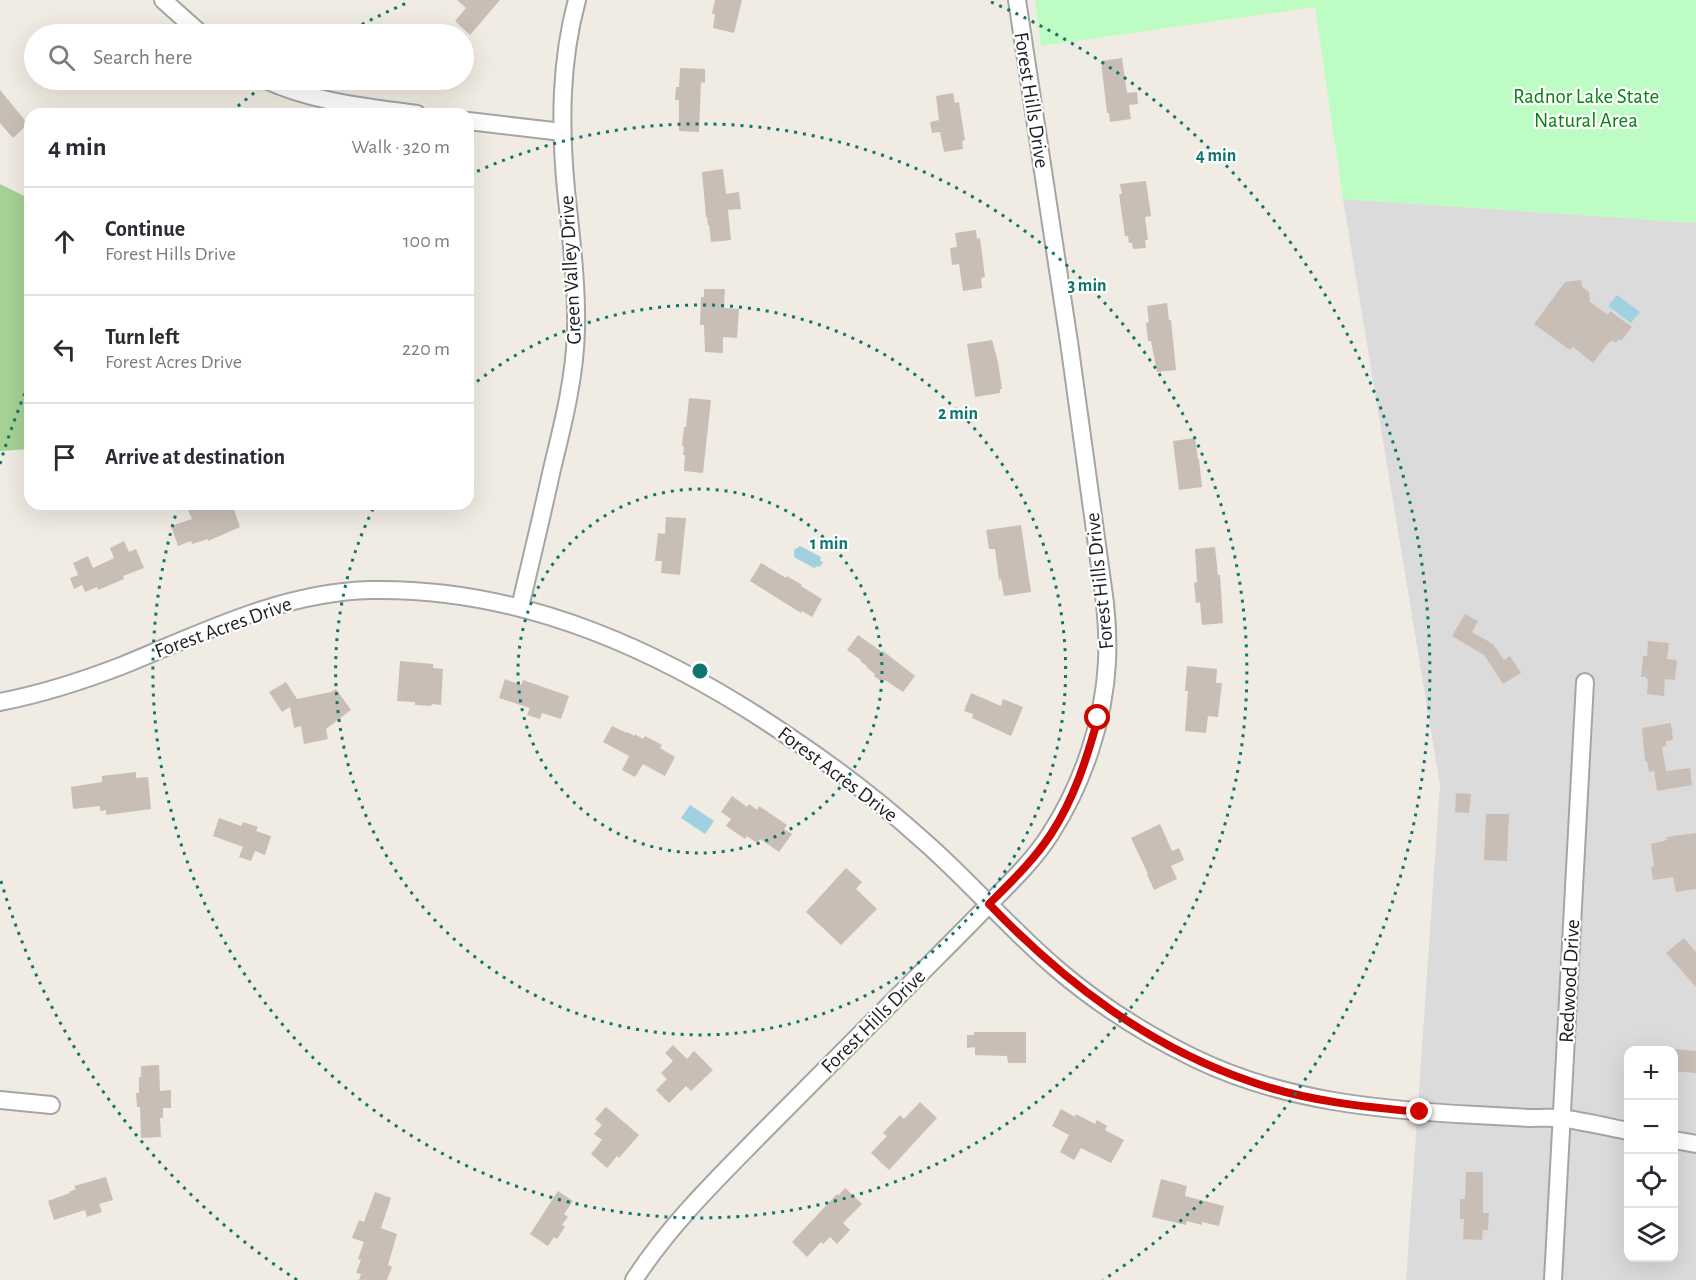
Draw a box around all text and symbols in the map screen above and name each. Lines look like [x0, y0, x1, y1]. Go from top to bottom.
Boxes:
search box [24, 24, 474, 90]
street label: Forest Hills Drive [1010, 30, 1053, 170]
icon: search [45, 41, 78, 74]
text: Search here [93, 46, 192, 68]
park label: Radnor Lake State Natural Area [1513, 86, 1659, 131]
text: 4 min [48, 134, 107, 160]
text: Walk · 320 m [352, 137, 450, 157]
text: 4 min [1196, 147, 1236, 165]
street label: Green Valley Drive [556, 195, 585, 345]
text: Continue [105, 218, 185, 240]
icon: ahead [48, 225, 81, 258]
text: 100 m [403, 231, 450, 251]
text: Forest Hills Drive [105, 244, 236, 264]
text: 3 min [1067, 277, 1107, 295]
text: Turn left [105, 326, 179, 348]
icon: left [48, 333, 81, 366]
text: 220 m [402, 339, 450, 359]
text: Forest Acres Drive [105, 352, 242, 372]
text: 2 min [938, 405, 978, 423]
icon: arrive [48, 441, 81, 474]
text: Arrive at destination [105, 446, 285, 468]
street label: Forest Hills Drive [1082, 511, 1117, 650]
text: 1 min [810, 535, 848, 553]
street label: Forest Acres Drive [152, 593, 294, 662]
centre of rings [690, 661, 710, 681]
route start [1084, 704, 1110, 730]
street label: Forest Acres Drive [774, 723, 901, 826]
street label: Redwood Drive [1556, 919, 1583, 1043]
street label: Forest Hills Drive [817, 965, 929, 1077]
map controls [1624, 1046, 1678, 1262]
button: + [1624, 1046, 1678, 1100]
route end [1406, 1098, 1432, 1124]
button: − [1624, 1100, 1678, 1154]
button: locate [1624, 1154, 1678, 1208]
button: layers [1624, 1208, 1678, 1262]

